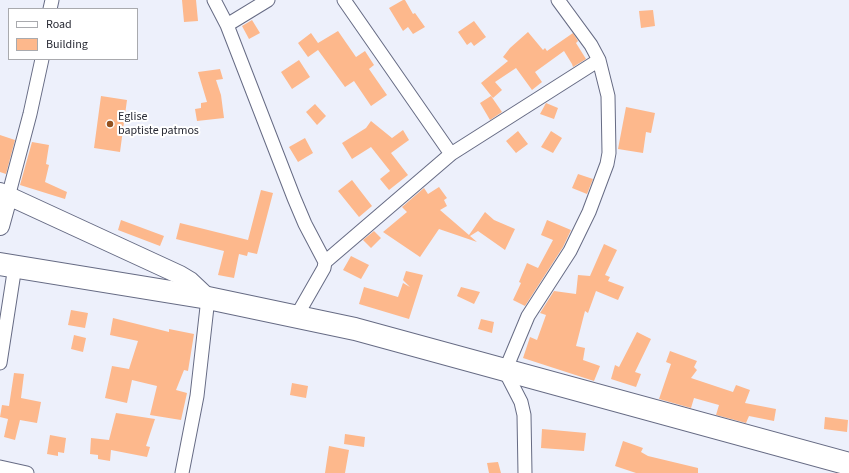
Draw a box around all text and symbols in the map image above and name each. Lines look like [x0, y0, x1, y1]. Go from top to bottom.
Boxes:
legend [8, 8, 138, 60]
text: Road [46, 16, 72, 33]
text: Building [46, 36, 88, 53]
place label: Eglise baptiste patmos [118, 110, 199, 138]
marker: Eglise baptiste patmos [105, 119, 115, 129]

